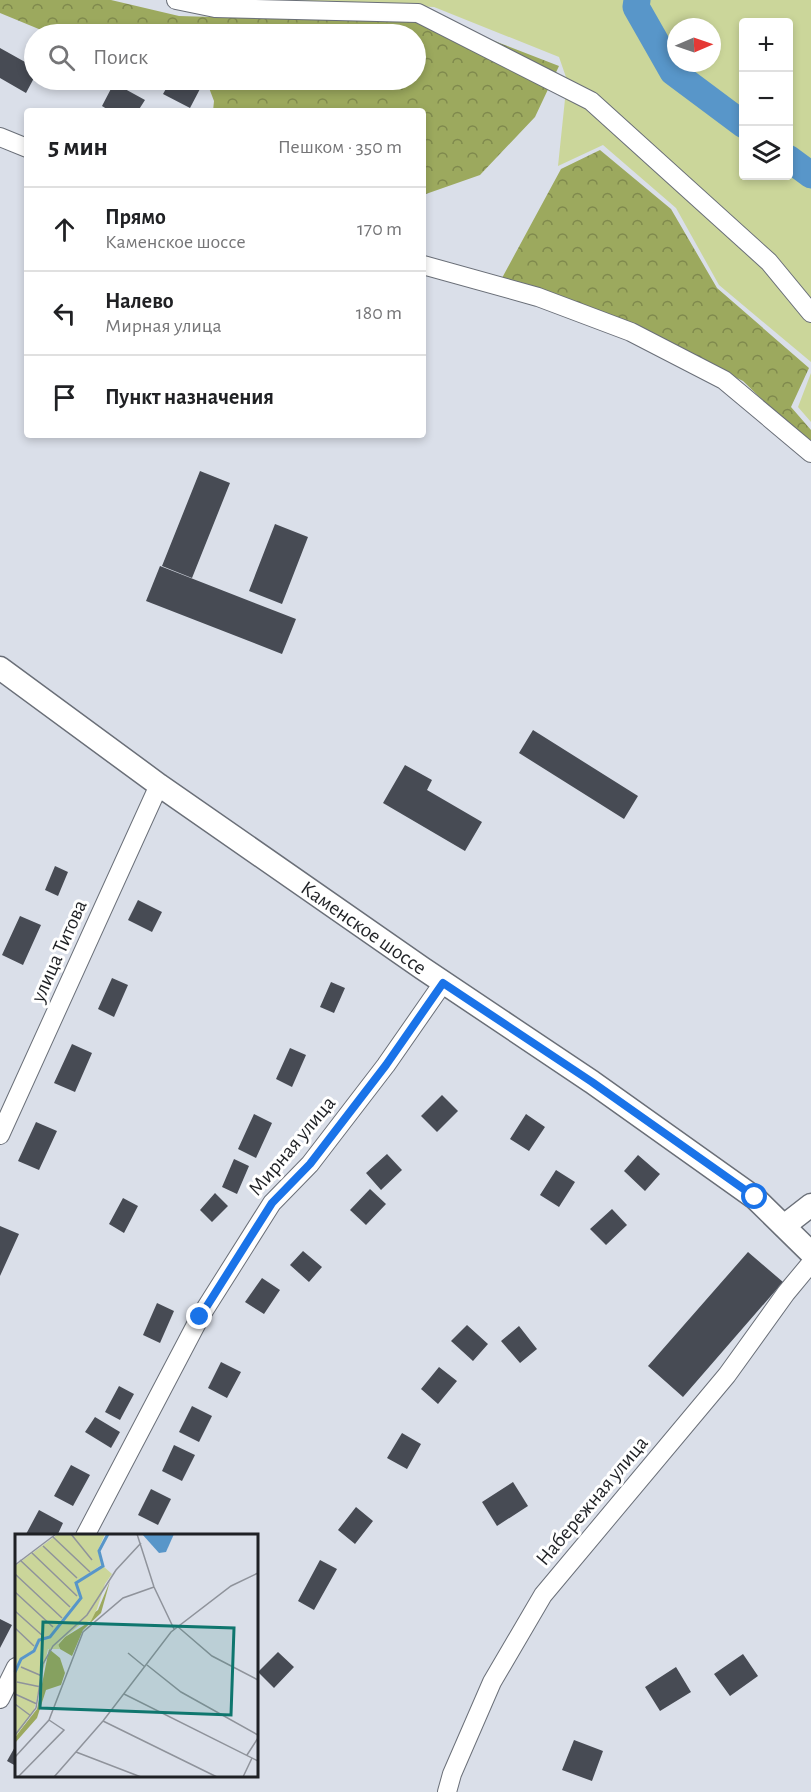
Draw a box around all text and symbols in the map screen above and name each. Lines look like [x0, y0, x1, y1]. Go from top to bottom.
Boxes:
north arrow [667, 18, 721, 72]
map controls [739, 18, 793, 180]
button: + [739, 18, 793, 72]
search box [24, 24, 426, 90]
icon: search [45, 41, 78, 74]
text: Поиск [93, 46, 148, 68]
button: − [739, 72, 793, 126]
button: layers [739, 126, 793, 180]
text: 5 мин [48, 134, 108, 160]
text: Пешком · 350 m [278, 137, 402, 157]
text: Прямо [105, 206, 166, 228]
icon: ahead [48, 213, 81, 246]
text: 170 m [357, 219, 402, 239]
text: Каменское шоссе [105, 232, 246, 252]
text: Налево [105, 290, 174, 312]
icon: left [48, 297, 81, 330]
text: 180 m [356, 303, 402, 323]
text: Мирная улица [105, 316, 222, 336]
icon: arrive [48, 381, 81, 414]
text: Пункт назначения [105, 386, 274, 408]
street label: Каменское шоссе [297, 877, 431, 978]
street label: улица Титова [27, 896, 91, 1006]
street label: Мирная улица [245, 1092, 340, 1200]
route start [741, 1183, 767, 1209]
route end [186, 1303, 212, 1329]
street label: Набережная улица [532, 1432, 652, 1570]
inset map [15, 1534, 258, 1777]

